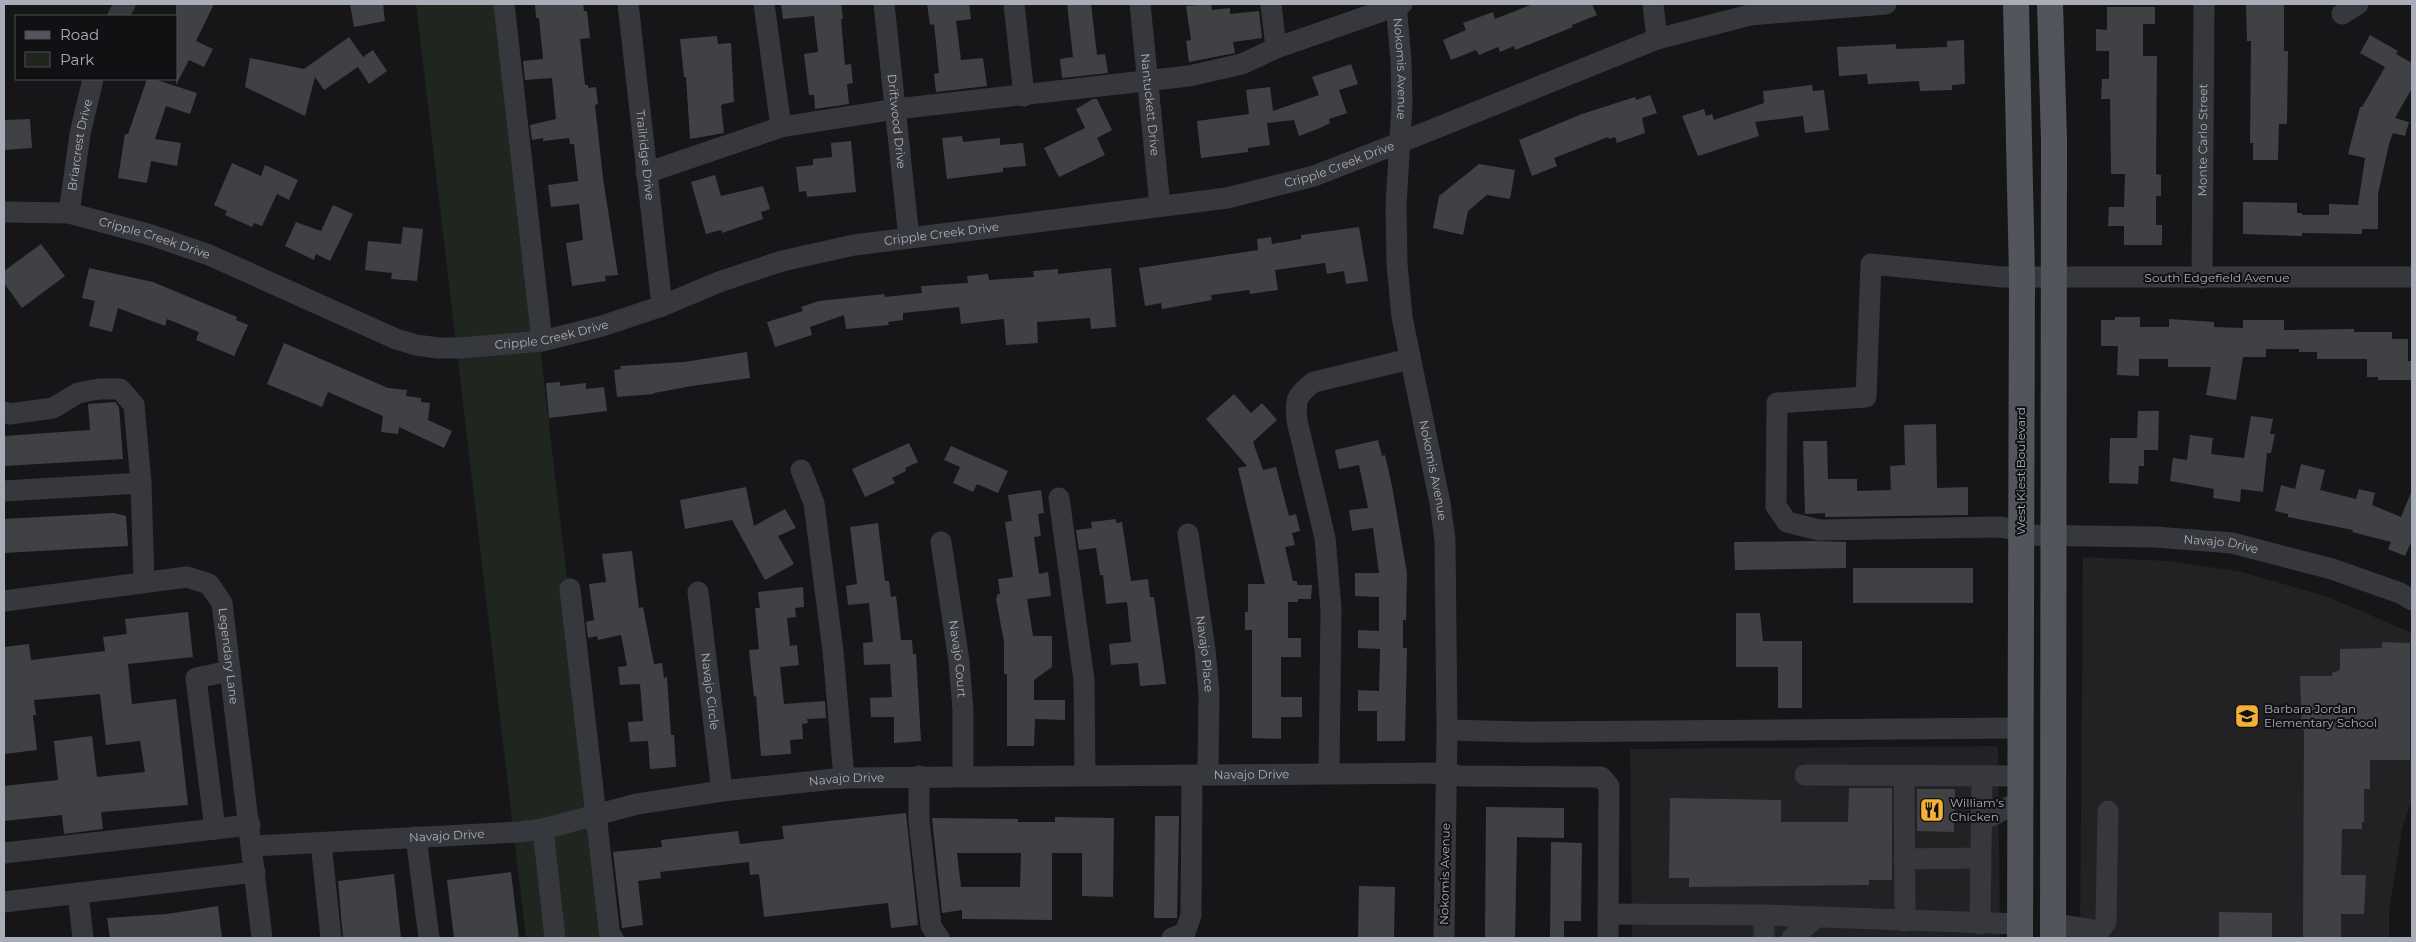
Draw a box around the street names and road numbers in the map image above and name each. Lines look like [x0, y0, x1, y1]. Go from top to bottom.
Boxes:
street label: Nokomis Avenue [1390, 17, 1410, 120]
street label: Nantuckett Drive [1138, 52, 1163, 156]
street label: Driftwood Drive [885, 73, 910, 169]
street label: Monte Carlo Street [2195, 83, 2210, 196]
street label: Briarcrest Drive [64, 97, 95, 192]
street label: Trailridge Drive [633, 109, 658, 201]
street label: Cripple Creek Drive [1283, 138, 1396, 190]
street label: Cripple Creek Drive [97, 213, 212, 262]
street label: Cripple Creek Drive [883, 219, 1000, 248]
street label: South Edgefield Avenue [2145, 270, 2290, 285]
street label: Cripple Creek Drive [494, 316, 610, 352]
street label: West Kiest Boulevard [2013, 407, 2028, 535]
street label: Nokomis Avenue [1416, 419, 1450, 521]
street label: Navajo Drive [2183, 531, 2260, 557]
street label: Legendary Lane [216, 607, 242, 705]
street label: Navajo Place [1193, 614, 1217, 693]
street label: Navajo Court [946, 619, 970, 698]
street label: Navajo Circle [698, 652, 723, 731]
street label: Navajo Drive [1214, 766, 1289, 782]
street label: Navajo Drive [808, 770, 884, 789]
street label: Nokomis Avenue [1436, 823, 1453, 925]
street label: Navajo Drive [409, 826, 485, 845]

